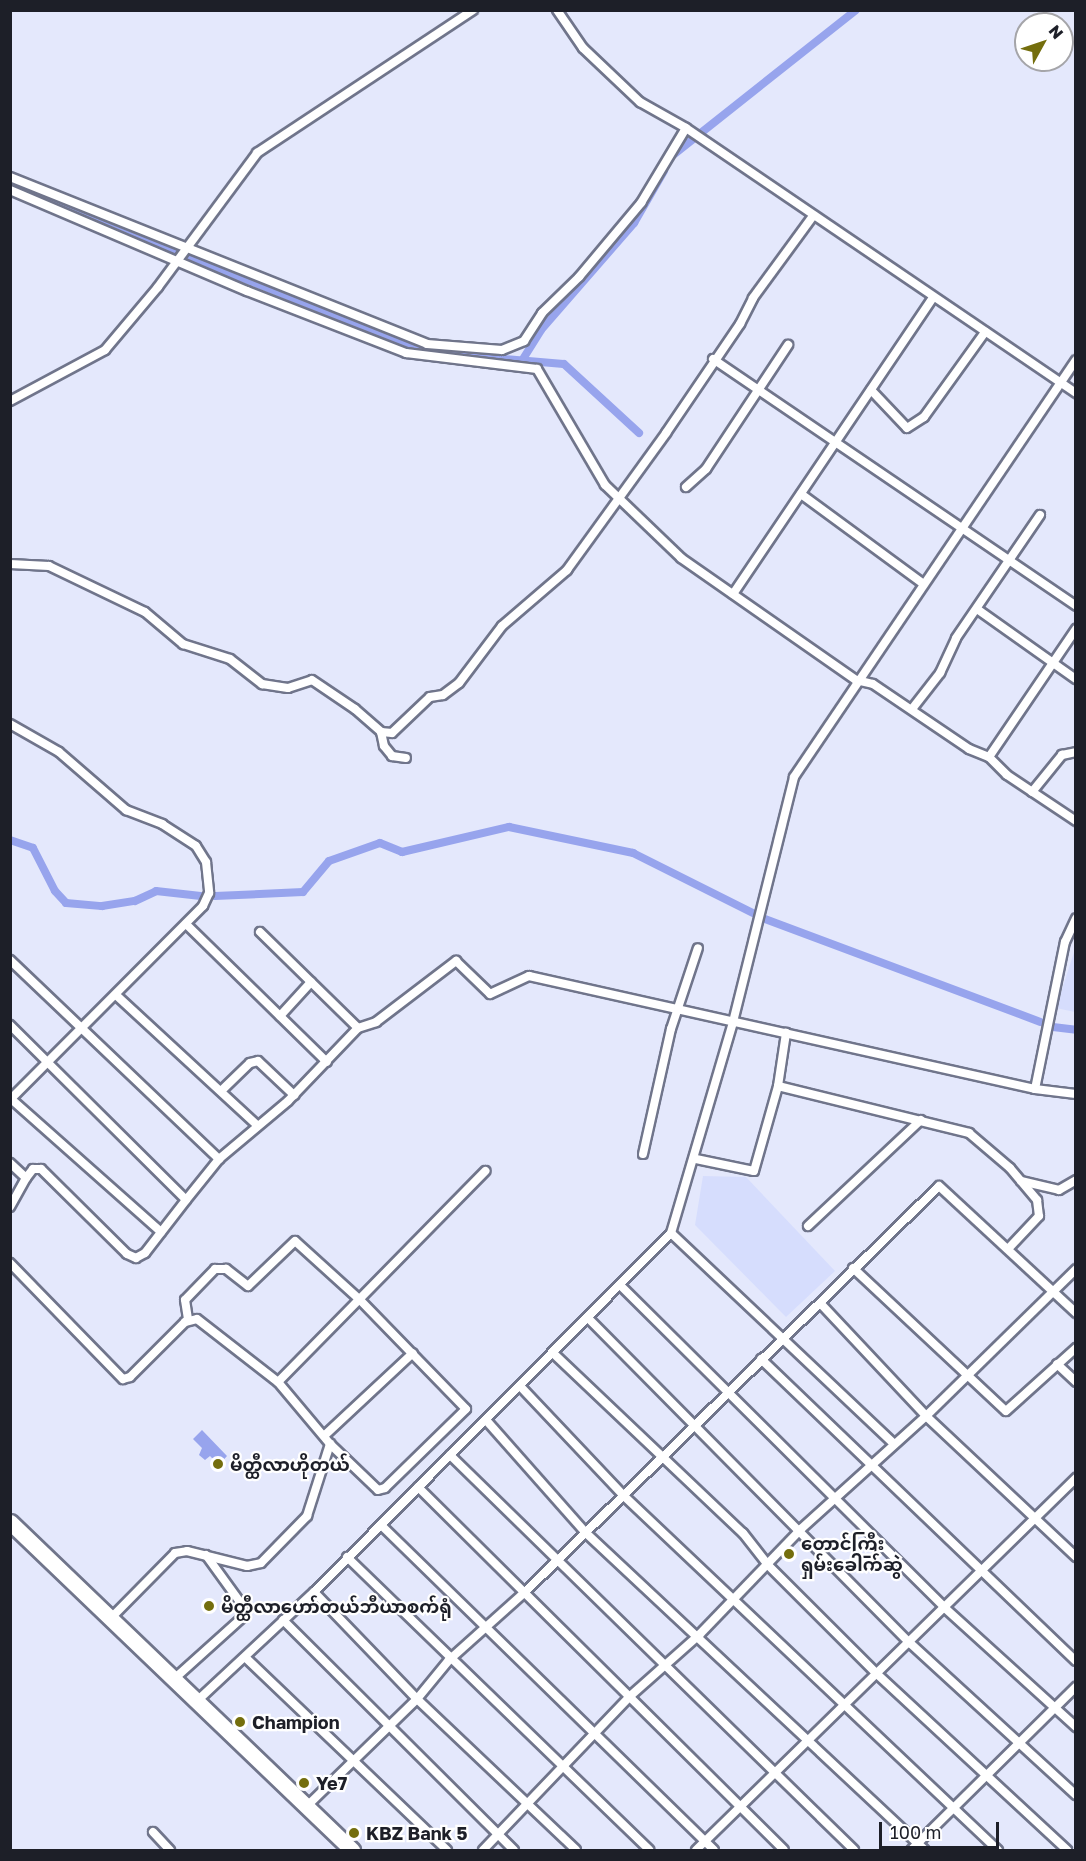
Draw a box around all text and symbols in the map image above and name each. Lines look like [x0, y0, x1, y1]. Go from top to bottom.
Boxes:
north arrow [1014, 12, 1074, 72]
text: N [1045, 21, 1068, 43]
place label: မိတ္ထီလာဟိုတယ် [230, 1453, 350, 1475]
marker: မိတ္ထီလာဟိုတယ် [211, 1457, 225, 1471]
place label: တောင်ကြီး ရှမ်းခေါက်ဆွဲ [801, 1533, 903, 1576]
marker: တောင်ကြီး ရှမ်းခေါက်ဆွဲ [782, 1547, 796, 1561]
place label: မိတ္ထီလာဟော်တယ်ဘီယာစက်ရုံ [221, 1595, 452, 1617]
marker: မိတ္ထီလာဟော်တယ်ဘီယာစက်ရုံ [202, 1599, 216, 1613]
place label: Champion [252, 1711, 340, 1733]
marker: Champion [233, 1715, 247, 1729]
place label: Ye7 [316, 1772, 347, 1794]
marker: Ye7 [297, 1776, 311, 1790]
scale bar [882, 1810, 1002, 1848]
text: 100 m [890, 1821, 941, 1843]
place label: KBZ Bank 5 [366, 1822, 468, 1844]
marker: KBZ Bank 5 [347, 1826, 361, 1840]

